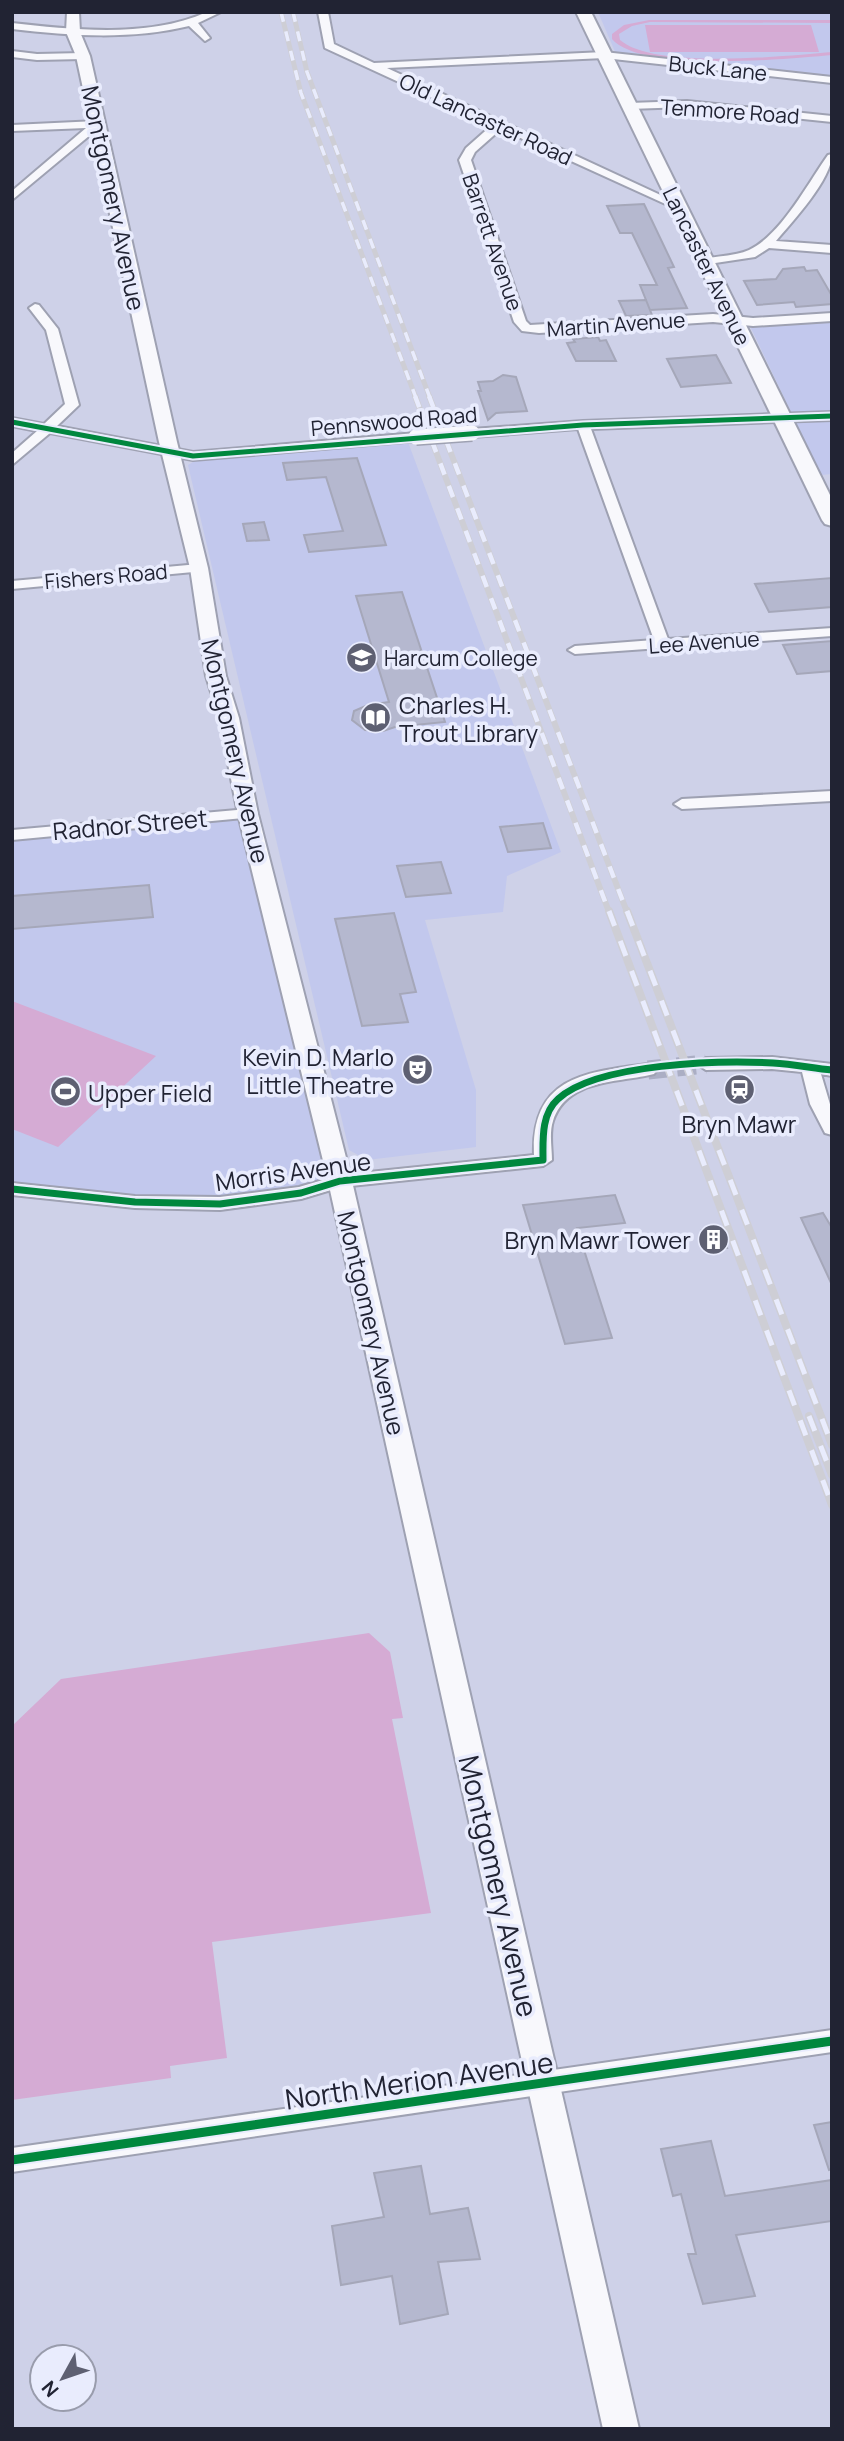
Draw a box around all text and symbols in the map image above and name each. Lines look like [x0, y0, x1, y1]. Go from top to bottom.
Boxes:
street label: Buck Lane [667, 49, 769, 87]
street label: Old Lancaster Road [395, 67, 577, 171]
street label: Montgomery Avenue [74, 83, 154, 313]
street label: Tenmore Road [660, 92, 800, 130]
street label: Barrett Avenue [456, 170, 530, 314]
street label: Lancaster Avenue [657, 182, 757, 350]
street label: Martin Avenue [546, 305, 686, 343]
street label: Pennswood Road [310, 400, 478, 442]
street label: Fishers Road [43, 557, 169, 595]
street label: Lee Avenue [647, 624, 761, 660]
street label: Montgomery Avenue [194, 636, 278, 866]
school or university icon: Harcum College [344, 641, 378, 675]
place label: Harcum College [384, 644, 538, 672]
place label: Charles H. Trout Library [399, 688, 538, 749]
library icon: Charles H. Trout Library [359, 701, 393, 735]
street label: Radnor Street [51, 801, 209, 847]
place label: Kevin D. Marlo Little Theatre [243, 1040, 394, 1101]
theatre icon: Kevin D. Marlo Little Theatre [400, 1053, 434, 1087]
station icon: Bryn Mawr [722, 1072, 756, 1106]
sports icon: Upper Field [48, 1075, 82, 1109]
place label: Upper Field [88, 1076, 212, 1109]
place label: Bryn Mawr [681, 1107, 797, 1140]
street label: Morris Avenue [213, 1144, 373, 1198]
street label: Montgomery Avenue [330, 1208, 414, 1438]
building icon: Bryn Mawr Tower [697, 1222, 731, 1256]
place label: Bryn Mawr Tower [504, 1223, 691, 1256]
street label: Montgomery Avenue [450, 1752, 548, 2020]
street label: North Merion Avenue [282, 2042, 556, 2118]
north arrow [28, 2343, 98, 2413]
text: N [36, 2375, 64, 2403]

